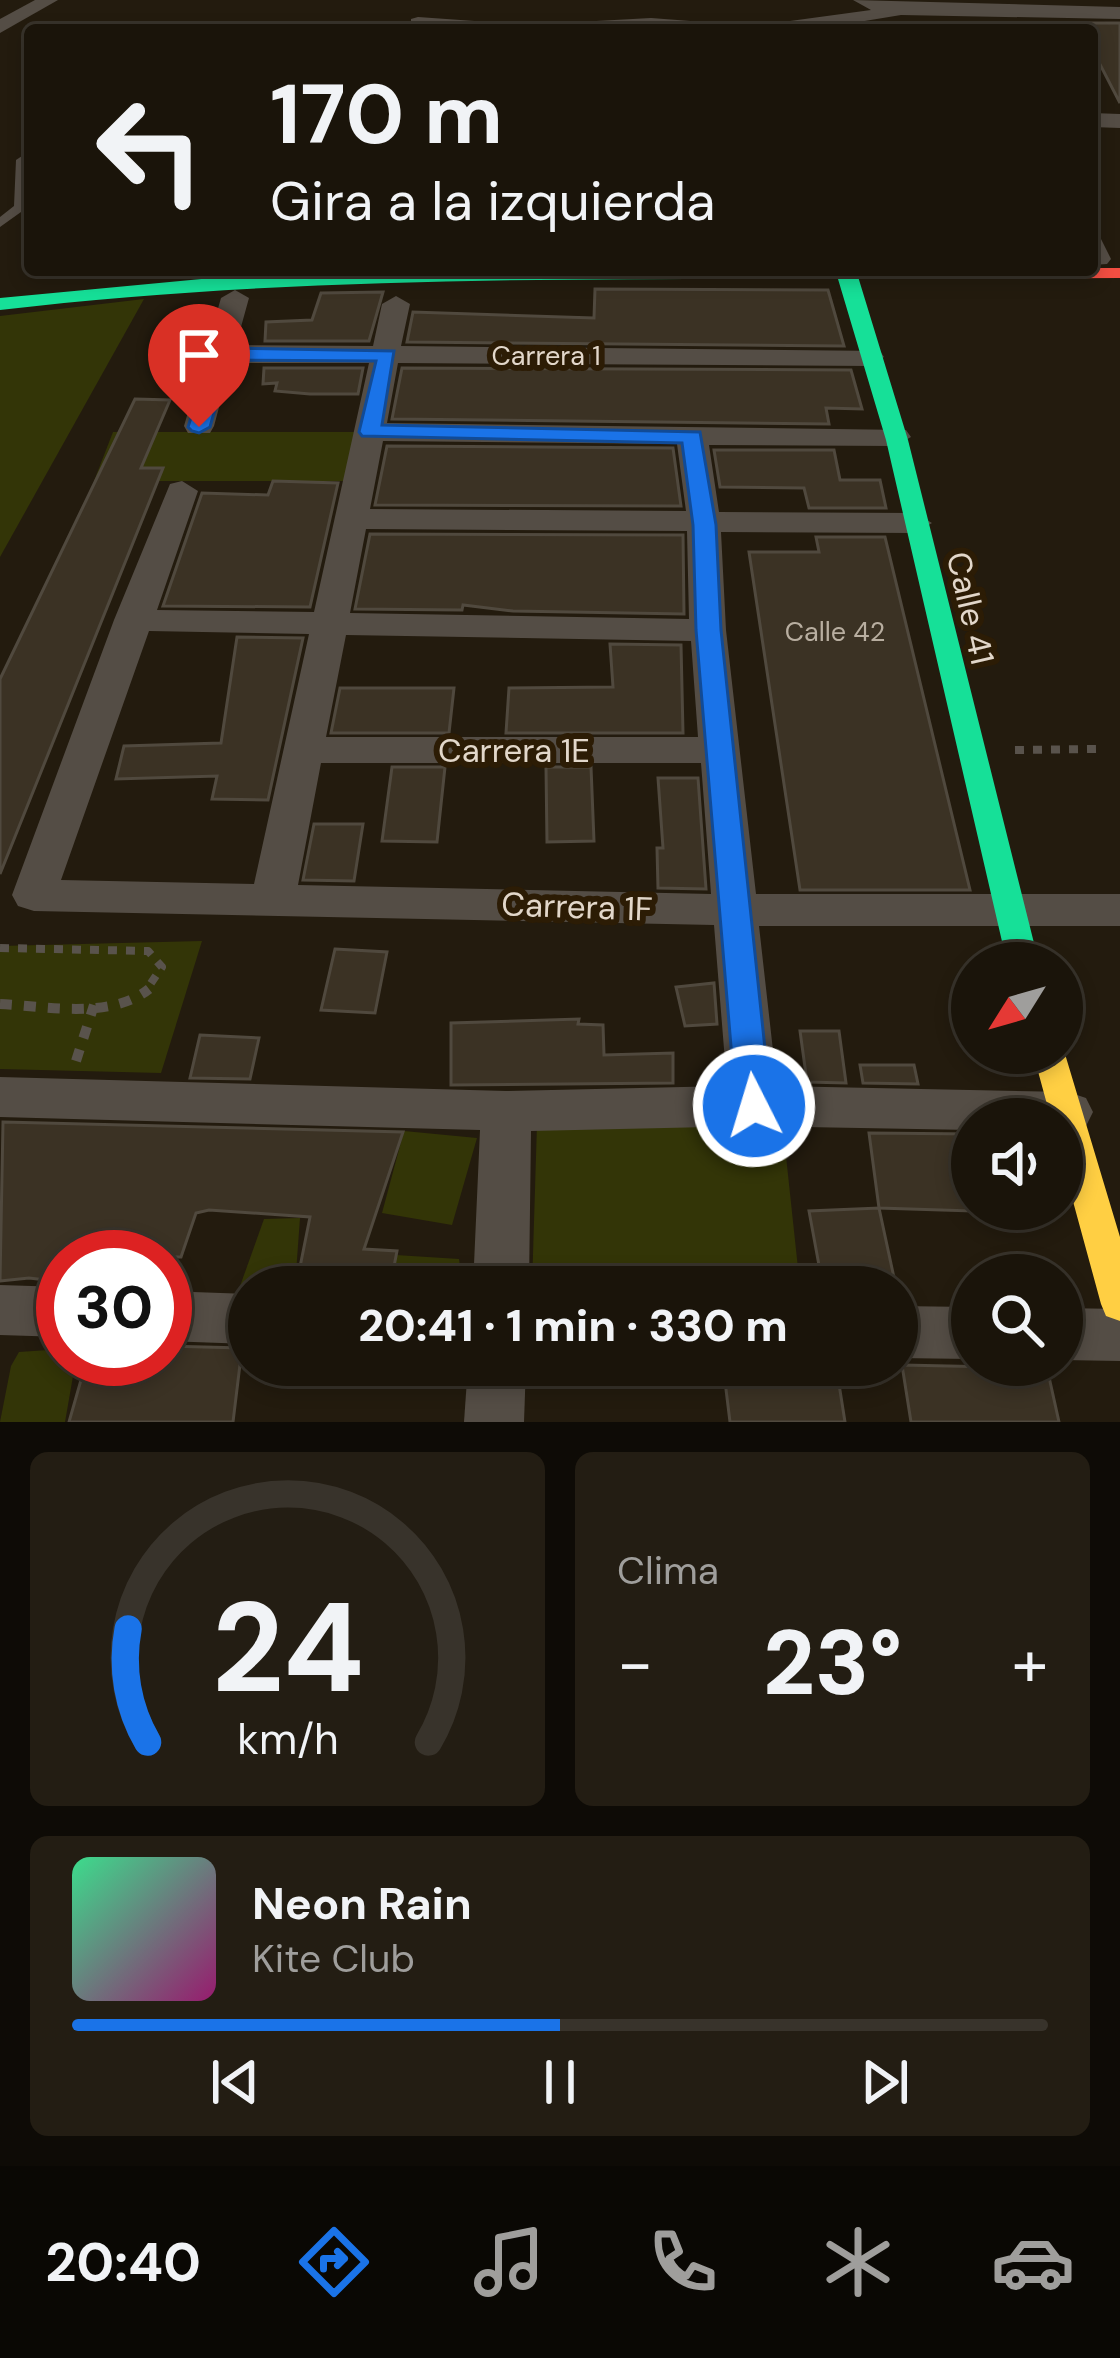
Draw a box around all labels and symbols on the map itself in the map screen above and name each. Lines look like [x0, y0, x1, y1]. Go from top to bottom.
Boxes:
pin [148, 304, 250, 427]
street label: Carrera 1 [491, 338, 601, 373]
street label: Calle 41 [937, 548, 1004, 669]
house number: Calle 42 [785, 614, 885, 649]
street label: Carrera 1E [438, 729, 590, 772]
street label: Carrera 1F [501, 882, 653, 931]
north arrow [951, 942, 1083, 1074]
position arrow [691, 1043, 817, 1169]
speed limit sign: 30 [36, 1230, 192, 1386]

